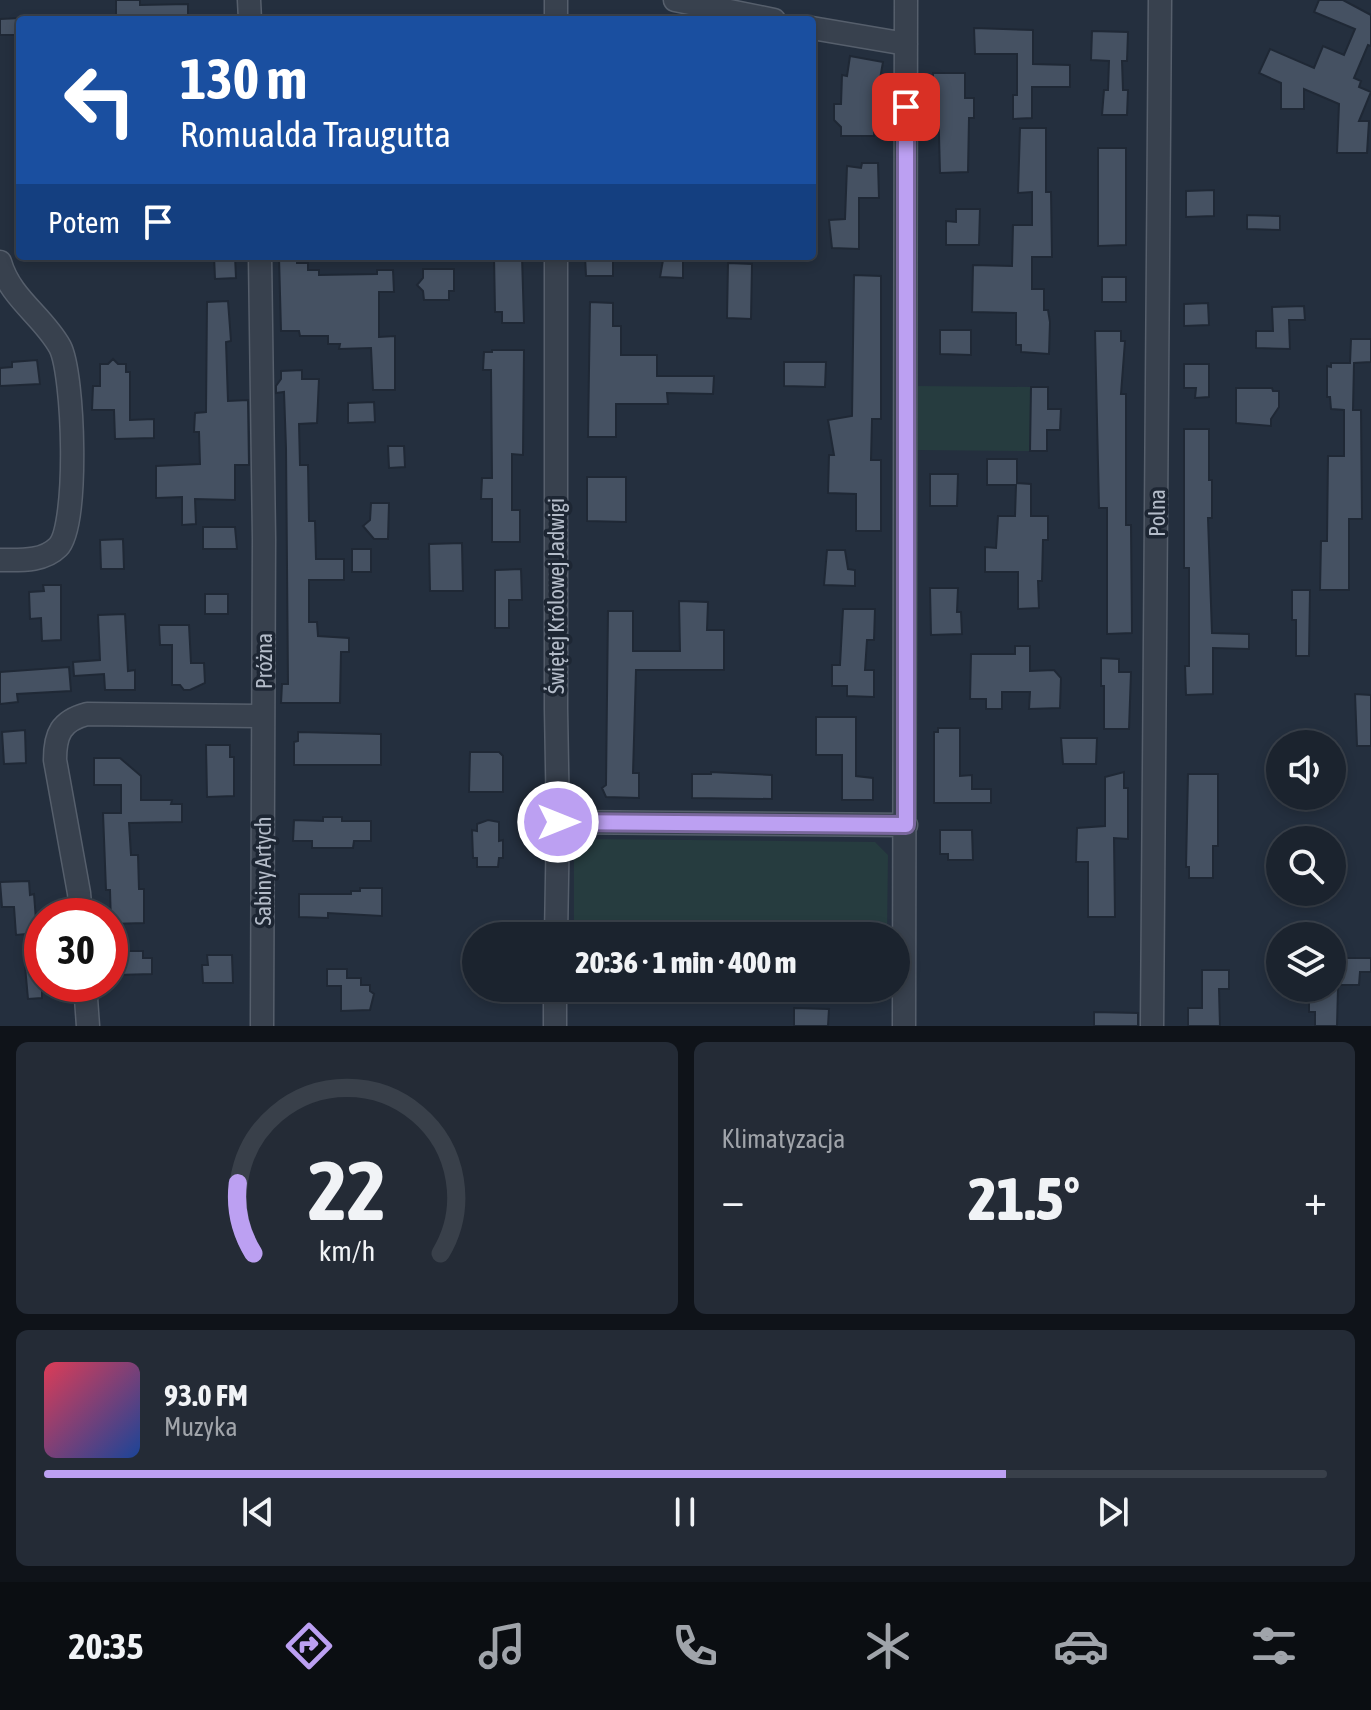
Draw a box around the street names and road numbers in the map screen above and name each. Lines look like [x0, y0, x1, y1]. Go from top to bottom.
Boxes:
street label: Polna [1144, 489, 1170, 537]
street label: Świętej Królowej Jadwigi [543, 498, 569, 694]
street label: Próżna [251, 633, 277, 689]
street label: Sabiny Artych [250, 817, 276, 925]

